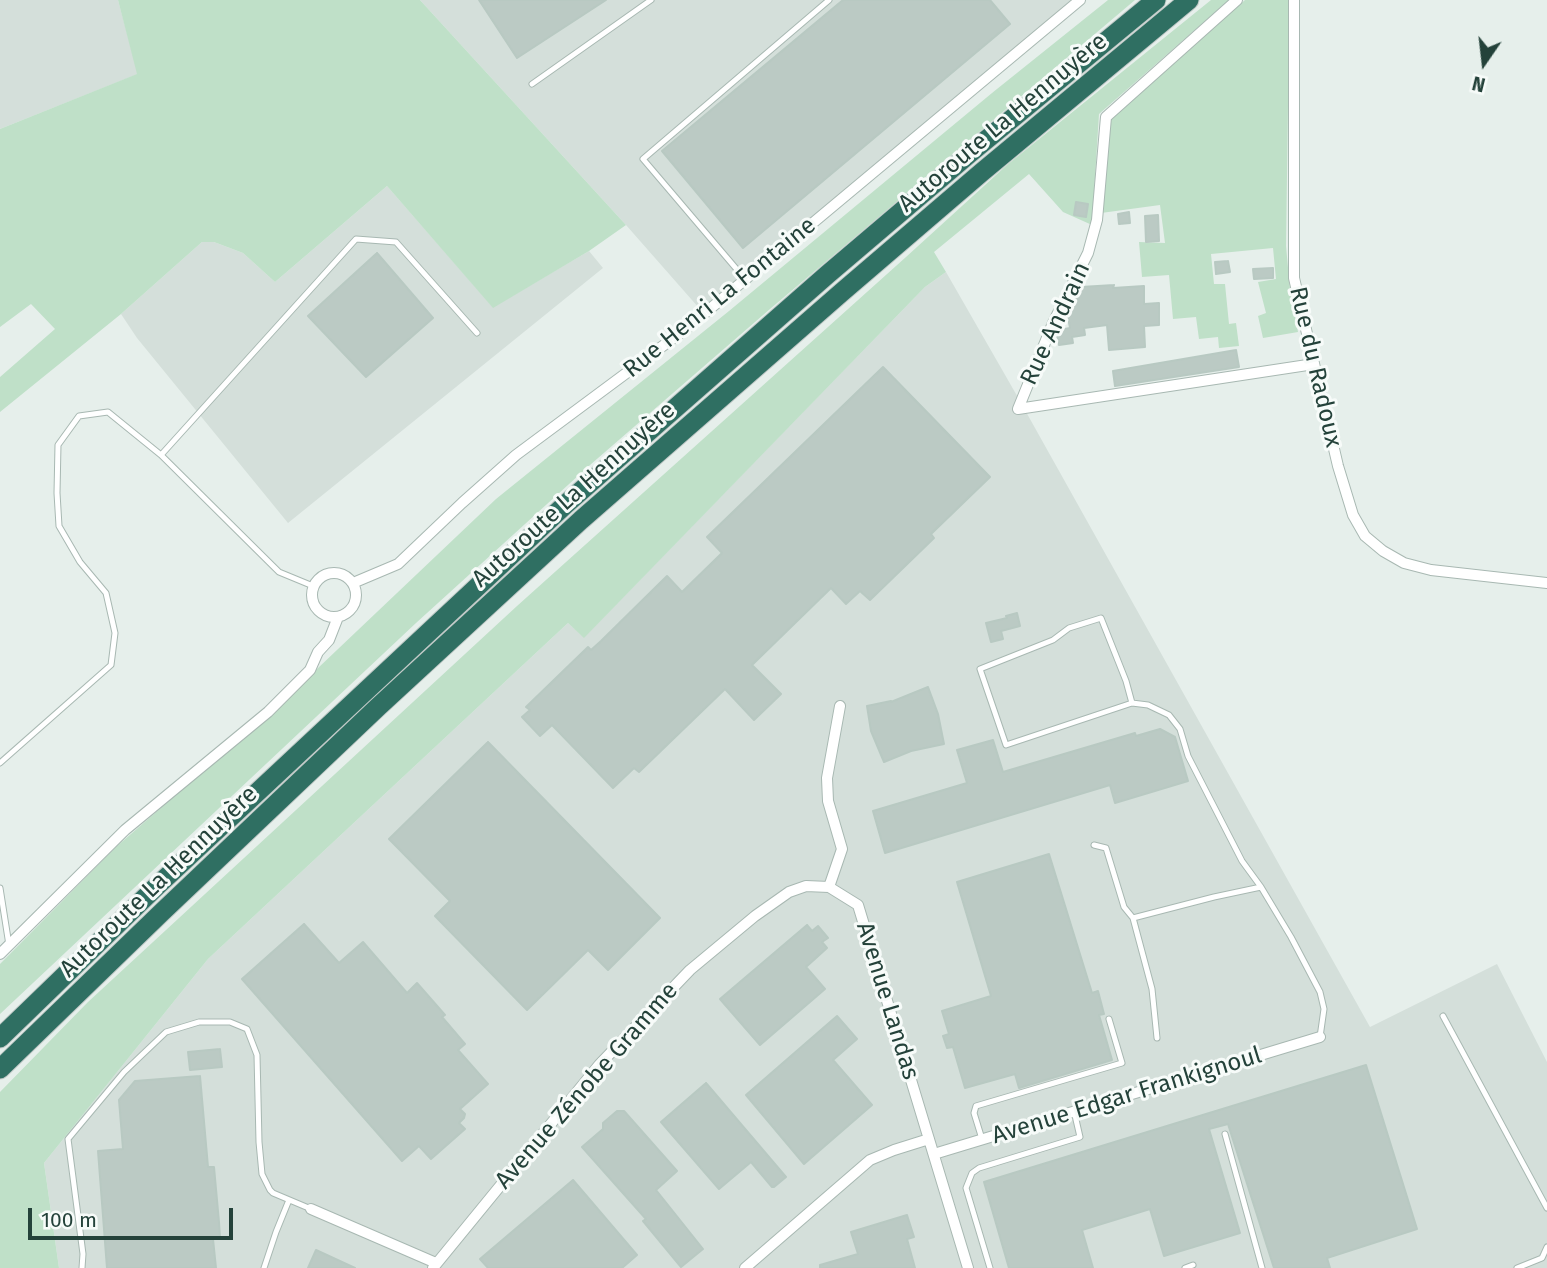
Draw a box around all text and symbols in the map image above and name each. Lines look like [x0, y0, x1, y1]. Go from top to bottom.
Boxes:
street label: Autoroute La Hennuyère [893, 27, 1113, 219]
north arrow [1449, 28, 1519, 98]
text: N [1470, 71, 1488, 97]
street label: Rue Henri La Fontaine [618, 211, 822, 385]
street label: Rue Andrain [1015, 258, 1097, 390]
street label: Rue du Radoux [1283, 284, 1347, 450]
street label: Autoroute La Hennuyère [467, 396, 681, 594]
street label: Autoroute La Hennuyère [54, 780, 264, 984]
street label: Avenue Landas [849, 919, 925, 1083]
street label: Avenue Zénobe Gramme [490, 977, 684, 1195]
street label: Avenue Edgar Frankignoul [989, 1041, 1265, 1151]
scale bar [32, 1194, 236, 1238]
text: 100 m [41, 1207, 97, 1233]

